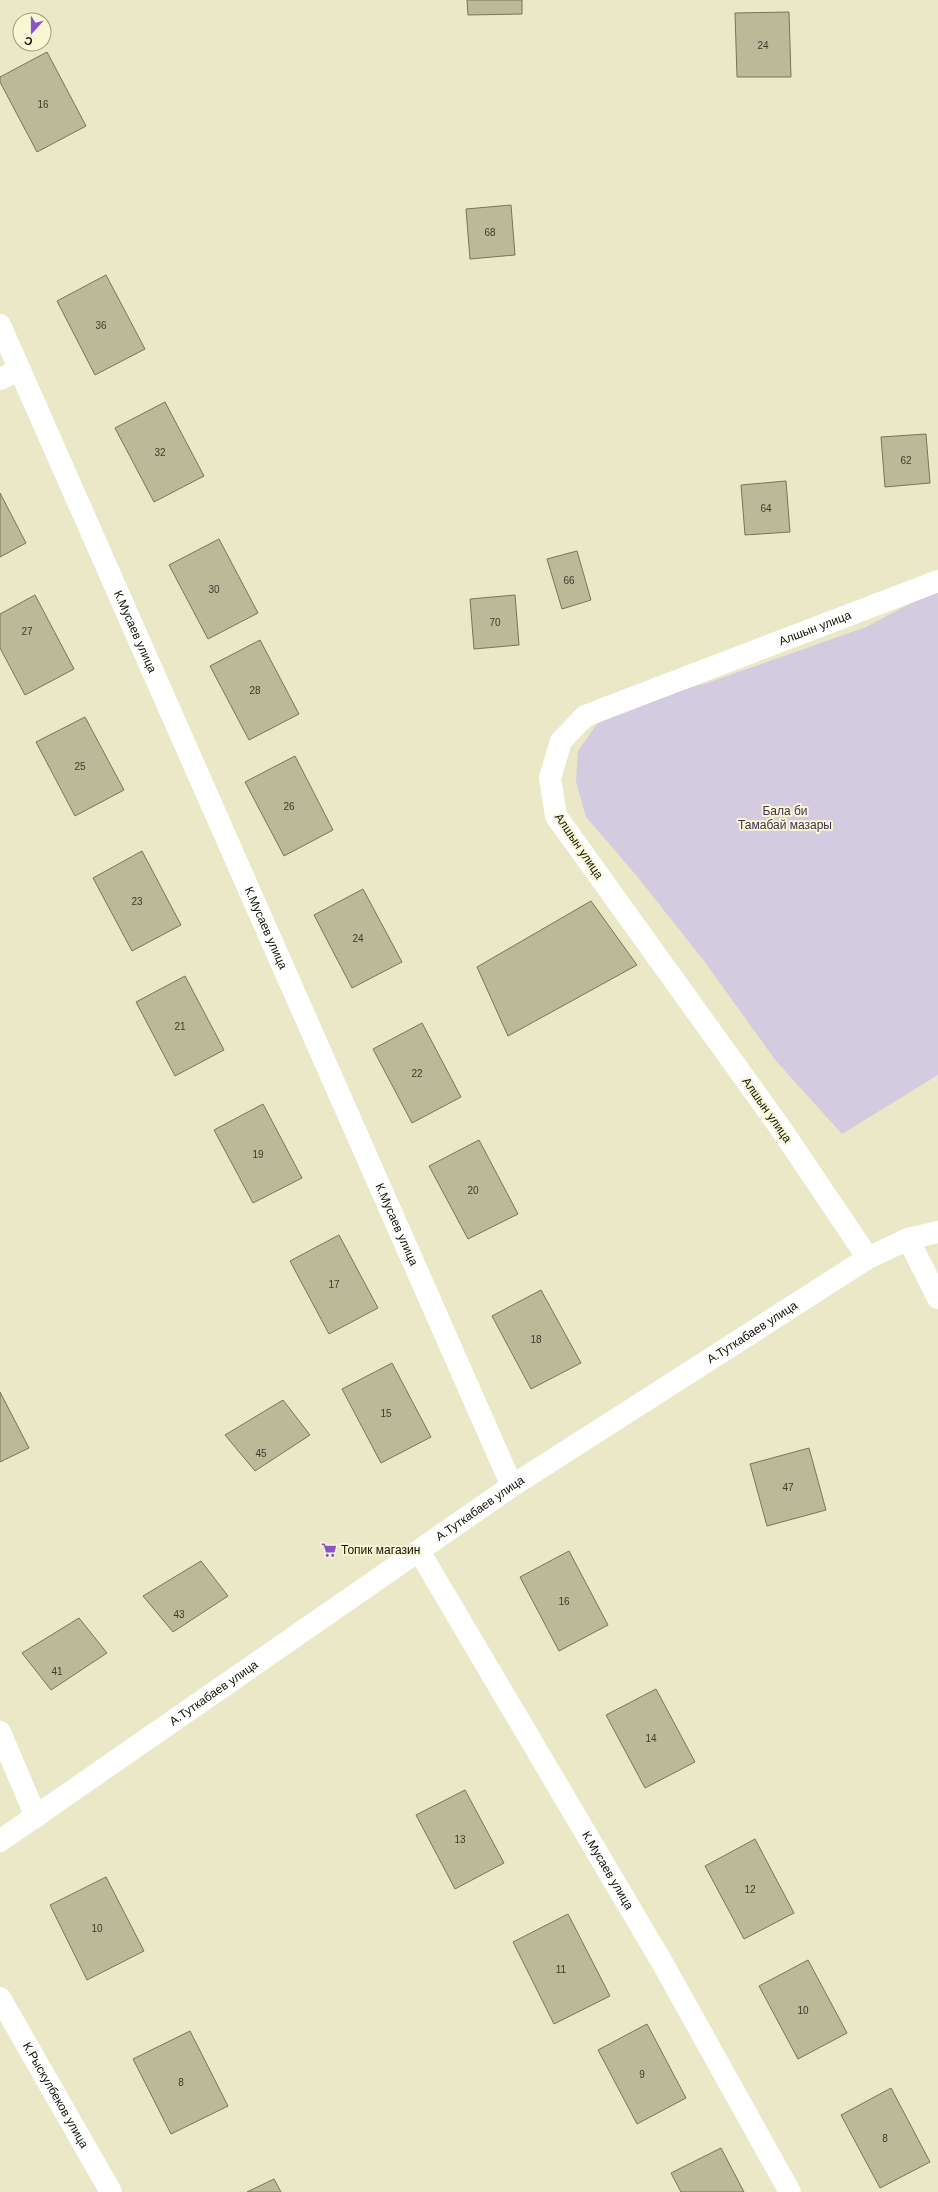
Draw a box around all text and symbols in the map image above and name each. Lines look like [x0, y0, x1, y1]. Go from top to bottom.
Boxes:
north arrow [12, 12, 52, 52]
text: С [23, 34, 34, 48]
house number: 24 [757, 40, 769, 51]
house number: 16 [37, 99, 49, 110]
house number: 68 [484, 227, 496, 238]
house number: 36 [95, 320, 107, 331]
house number: 32 [154, 447, 166, 458]
house number: 62 [900, 455, 912, 466]
house number: 64 [760, 503, 772, 514]
house number: 66 [563, 575, 575, 586]
house number: 30 [208, 584, 220, 595]
street label: К.Мусаев улица [111, 588, 160, 675]
street label: Алшын улица [777, 608, 853, 648]
house number: 70 [489, 617, 501, 628]
house number: 27 [21, 626, 33, 637]
house number: 28 [249, 685, 261, 696]
house number: 25 [74, 761, 86, 772]
house number: 26 [283, 801, 295, 812]
park label: Бала би Тамабай мазары [738, 804, 832, 832]
street label: Алшын улица [552, 810, 606, 882]
street label: К.Мусаев улица [242, 885, 290, 972]
house number: 23 [131, 896, 143, 907]
house number: 24 [352, 933, 364, 944]
house number: 21 [174, 1021, 186, 1032]
house number: 22 [411, 1068, 423, 1079]
street label: Алшын улица [739, 1075, 795, 1145]
house number: 19 [252, 1149, 264, 1160]
street label: К.Мусаев улица [372, 1181, 421, 1268]
house number: 20 [467, 1185, 479, 1196]
house number: 17 [328, 1279, 340, 1290]
street label: А.Туткабаев улица [704, 1298, 800, 1366]
house number: 18 [530, 1334, 542, 1345]
house number: 15 [380, 1408, 392, 1419]
house number: 45 [255, 1448, 267, 1459]
street label: А.Туткабаев улица [433, 1473, 527, 1544]
house number: 47 [782, 1482, 794, 1493]
supermarket icon: Топик магазин [320, 1541, 338, 1559]
place label: Топик магазин [341, 1543, 420, 1557]
house number: 16 [558, 1596, 570, 1607]
house number: 43 [173, 1609, 185, 1620]
street label: А.Туткабаев улица [167, 1657, 261, 1728]
house number: 41 [51, 1666, 63, 1677]
house number: 14 [645, 1733, 657, 1744]
street label: К.Мусаев улица [579, 1829, 636, 1912]
house number: 13 [454, 1834, 466, 1845]
house number: 12 [744, 1884, 756, 1895]
house number: 10 [91, 1923, 103, 1934]
house number: 11 [556, 1964, 567, 1975]
house number: 10 [797, 2005, 809, 2016]
street label: К.Рыскулбеков улица [20, 2040, 92, 2151]
house number: 9 [639, 2069, 645, 2080]
house number: 8 [178, 2077, 184, 2088]
house number: 8 [882, 2133, 888, 2144]

